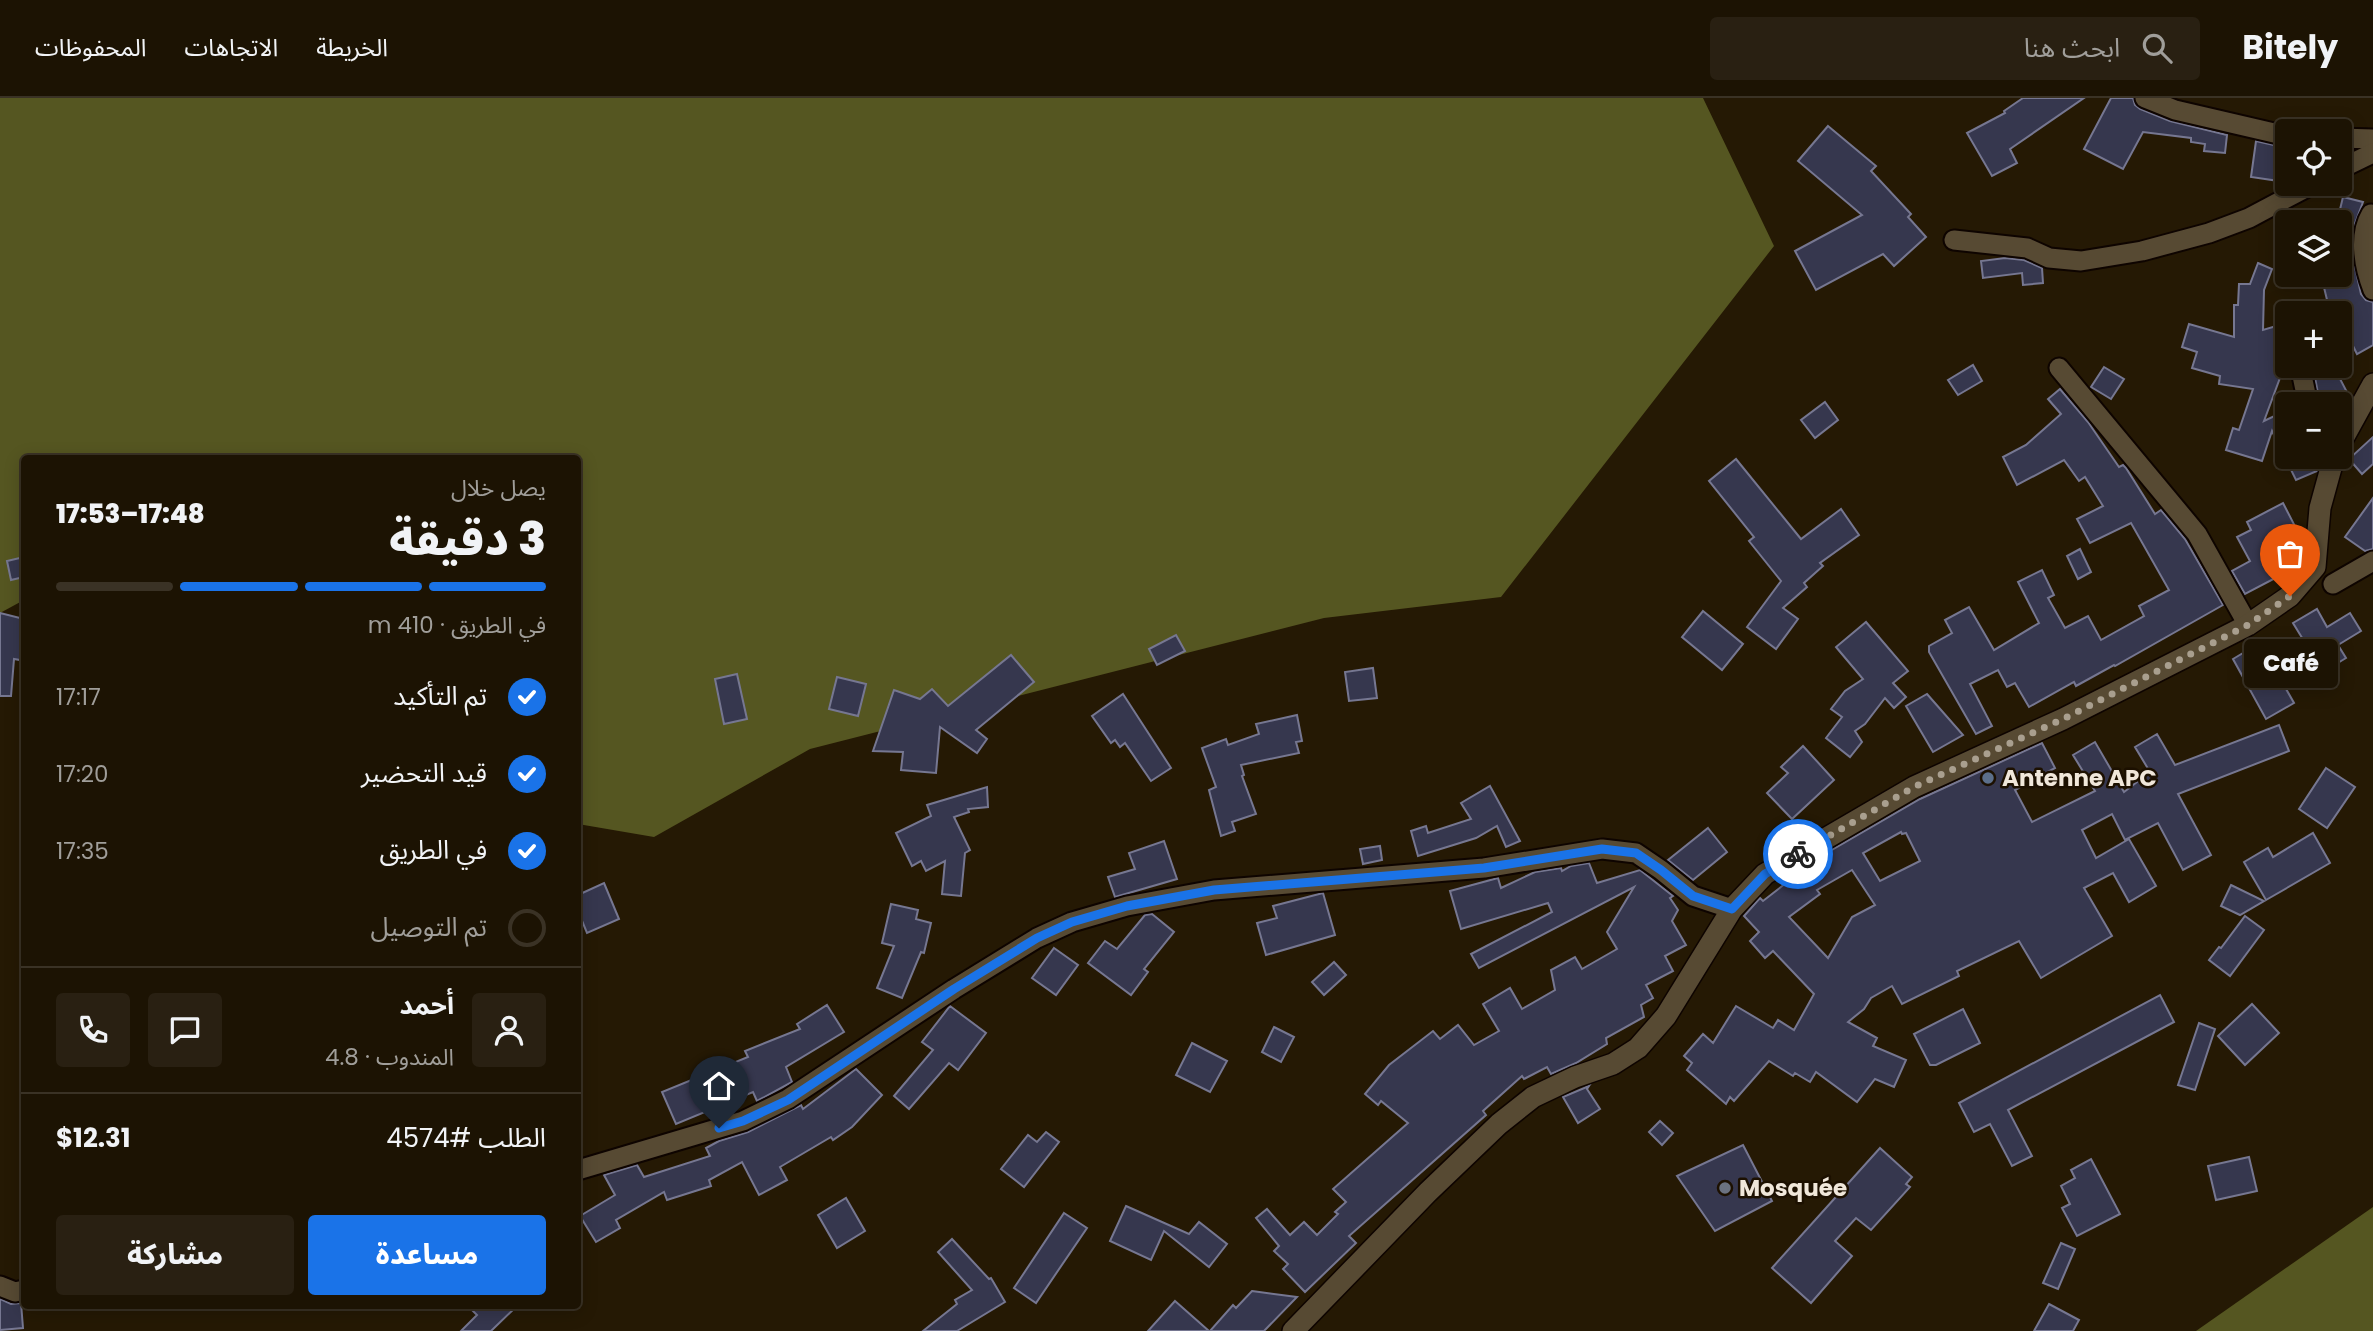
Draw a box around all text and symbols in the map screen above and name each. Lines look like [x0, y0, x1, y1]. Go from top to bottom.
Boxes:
search box [1710, 17, 2200, 80]
text: Bitely [2242, 24, 2338, 71]
icon: search [2138, 29, 2176, 67]
text: ابحث هنا [2024, 30, 2120, 66]
text: المحفوظات [35, 31, 146, 64]
text: الاتجاهات [184, 31, 278, 64]
text: الخريطة [316, 31, 388, 64]
map controls [2275, 119, 2352, 469]
button: locate [2275, 119, 2352, 196]
button: layers [2275, 210, 2352, 287]
button: + [2275, 301, 2352, 378]
button: − [2275, 392, 2352, 469]
text: يصل خلال [451, 472, 546, 504]
text: 17:48–17:53 [56, 496, 205, 532]
text: 3 دقيقة [389, 507, 546, 571]
pin [2260, 524, 2320, 596]
icon: bag [2271, 535, 2309, 573]
text: في الطريق · 410 m [368, 609, 546, 641]
callout: Café [2243, 638, 2337, 687]
text: Café [2263, 647, 2319, 679]
text: تم التأكيد [393, 678, 487, 714]
icon: check [508, 678, 546, 716]
text: 17:17 [56, 681, 101, 713]
text: قيد التحضير [361, 755, 487, 791]
icon: check [508, 755, 546, 793]
text: 17:20 [56, 758, 109, 790]
place label: Antenne APC [2002, 762, 2157, 794]
marker: Antenne APC [1980, 770, 1996, 786]
courier [1763, 819, 1833, 889]
text: في الطريق [380, 832, 487, 868]
icon: check [508, 832, 546, 870]
text: 17:35 [56, 835, 109, 867]
icon: bike [1779, 835, 1817, 873]
text: تم التوصيل [371, 909, 487, 945]
text: أحمد [400, 987, 454, 1023]
button: phone [56, 993, 130, 1067]
button: chat [148, 993, 222, 1067]
button: person [472, 993, 546, 1067]
text: المندوب · 4.8 [325, 1041, 454, 1073]
pin [689, 1056, 749, 1128]
icon: home [700, 1067, 738, 1105]
text: $12.31 [56, 1120, 131, 1156]
text: الطلب #4574 [386, 1120, 546, 1156]
place label: Mosquée [1739, 1172, 1847, 1204]
marker: Mosquée [1717, 1180, 1733, 1196]
button: مشاركة [56, 1215, 294, 1295]
button: مساعدة [308, 1215, 546, 1295]

